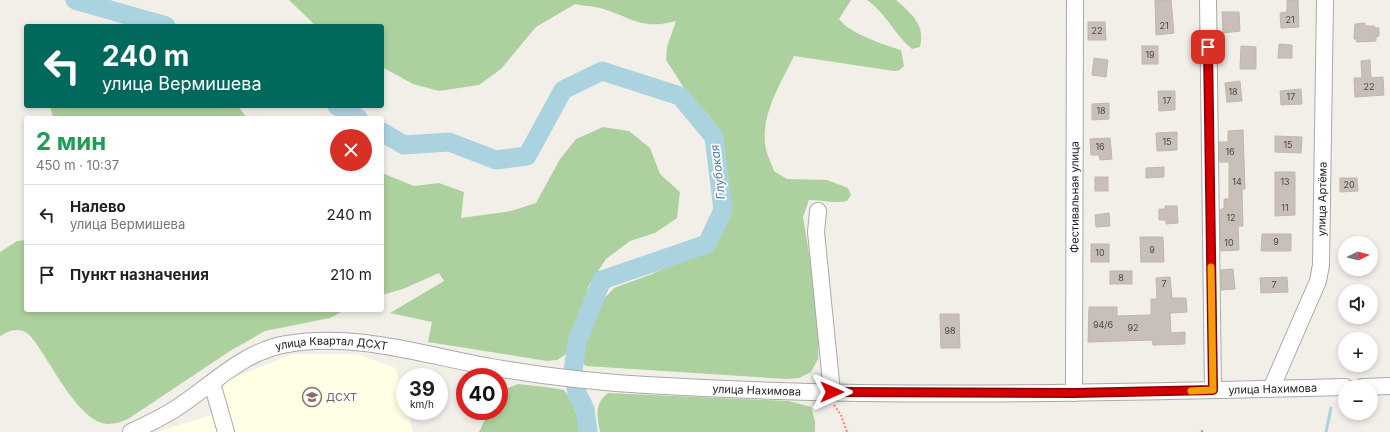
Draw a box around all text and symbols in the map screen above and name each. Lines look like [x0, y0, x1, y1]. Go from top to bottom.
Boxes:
house number: 21 [1285, 14, 1295, 25]
house number: 21 [1159, 20, 1169, 31]
house number: 22 [1092, 25, 1102, 36]
pin [1191, 30, 1225, 64]
icon: arrive [1197, 36, 1219, 58]
text: 240 m [102, 39, 189, 73]
icon: left [36, 40, 88, 92]
house number: 19 [1145, 49, 1155, 60]
text: улица Вермишева [102, 73, 262, 94]
house number: 22 [1364, 81, 1374, 92]
house number: 18 [1228, 86, 1238, 97]
house number: 17 [1287, 91, 1295, 102]
house number: 17 [1163, 95, 1171, 106]
house number: 18 [1096, 105, 1106, 116]
text: 2 мин [36, 127, 106, 156]
button: close [330, 129, 372, 171]
house number: 15 [1162, 136, 1172, 147]
house number: 15 [1283, 139, 1293, 150]
street label: Фестивальная улица [1067, 141, 1082, 253]
house number: 16 [1095, 141, 1105, 152]
water label: Глубокая [707, 143, 728, 200]
house number: 16 [1225, 146, 1235, 157]
text: 450 m · 10:37 [36, 157, 119, 173]
street label: улица Артёма [1314, 162, 1330, 237]
house number: 14 [1232, 176, 1242, 187]
house number: 13 [1280, 176, 1290, 187]
house number: 20 [1343, 179, 1355, 190]
text: Налево [70, 197, 126, 216]
house number: 11 [1281, 202, 1289, 213]
icon: left [36, 204, 58, 226]
text: 240 m [327, 205, 372, 224]
house number: 12 [1226, 212, 1236, 223]
text: улица Вермишева [70, 216, 185, 232]
house number: 9 [1273, 236, 1279, 247]
north arrow [1338, 236, 1378, 276]
map controls [1338, 236, 1378, 420]
house number: 10 [1224, 237, 1234, 248]
house number: 9 [1149, 244, 1155, 255]
house number: 10 [1095, 247, 1105, 258]
icon: arrive [36, 264, 58, 286]
text: Пункт назначения [70, 265, 209, 284]
text: 210 m [330, 265, 372, 284]
house number: 8 [1118, 272, 1124, 283]
house number: 7 [1161, 278, 1167, 289]
house number: 7 [1271, 279, 1277, 290]
button: sound [1338, 284, 1378, 324]
house number: 94/6 [1093, 319, 1114, 330]
house number: 92 [1127, 322, 1139, 333]
house number: 98 [944, 325, 956, 336]
button: + [1338, 332, 1378, 372]
street label: улица Квартал ДСХТ [274, 334, 389, 353]
speed limit sign: 40 [456, 368, 508, 420]
position arrow [811, 371, 853, 413]
text: 39 [409, 377, 435, 401]
button: − [1338, 380, 1378, 420]
street label: улица Нахимова [712, 381, 801, 399]
street label: улица Нахимова [1228, 381, 1317, 397]
school or university icon: ДСХТ [301, 386, 323, 408]
place label: ДСХТ [326, 390, 357, 404]
text: km/h [410, 398, 434, 410]

